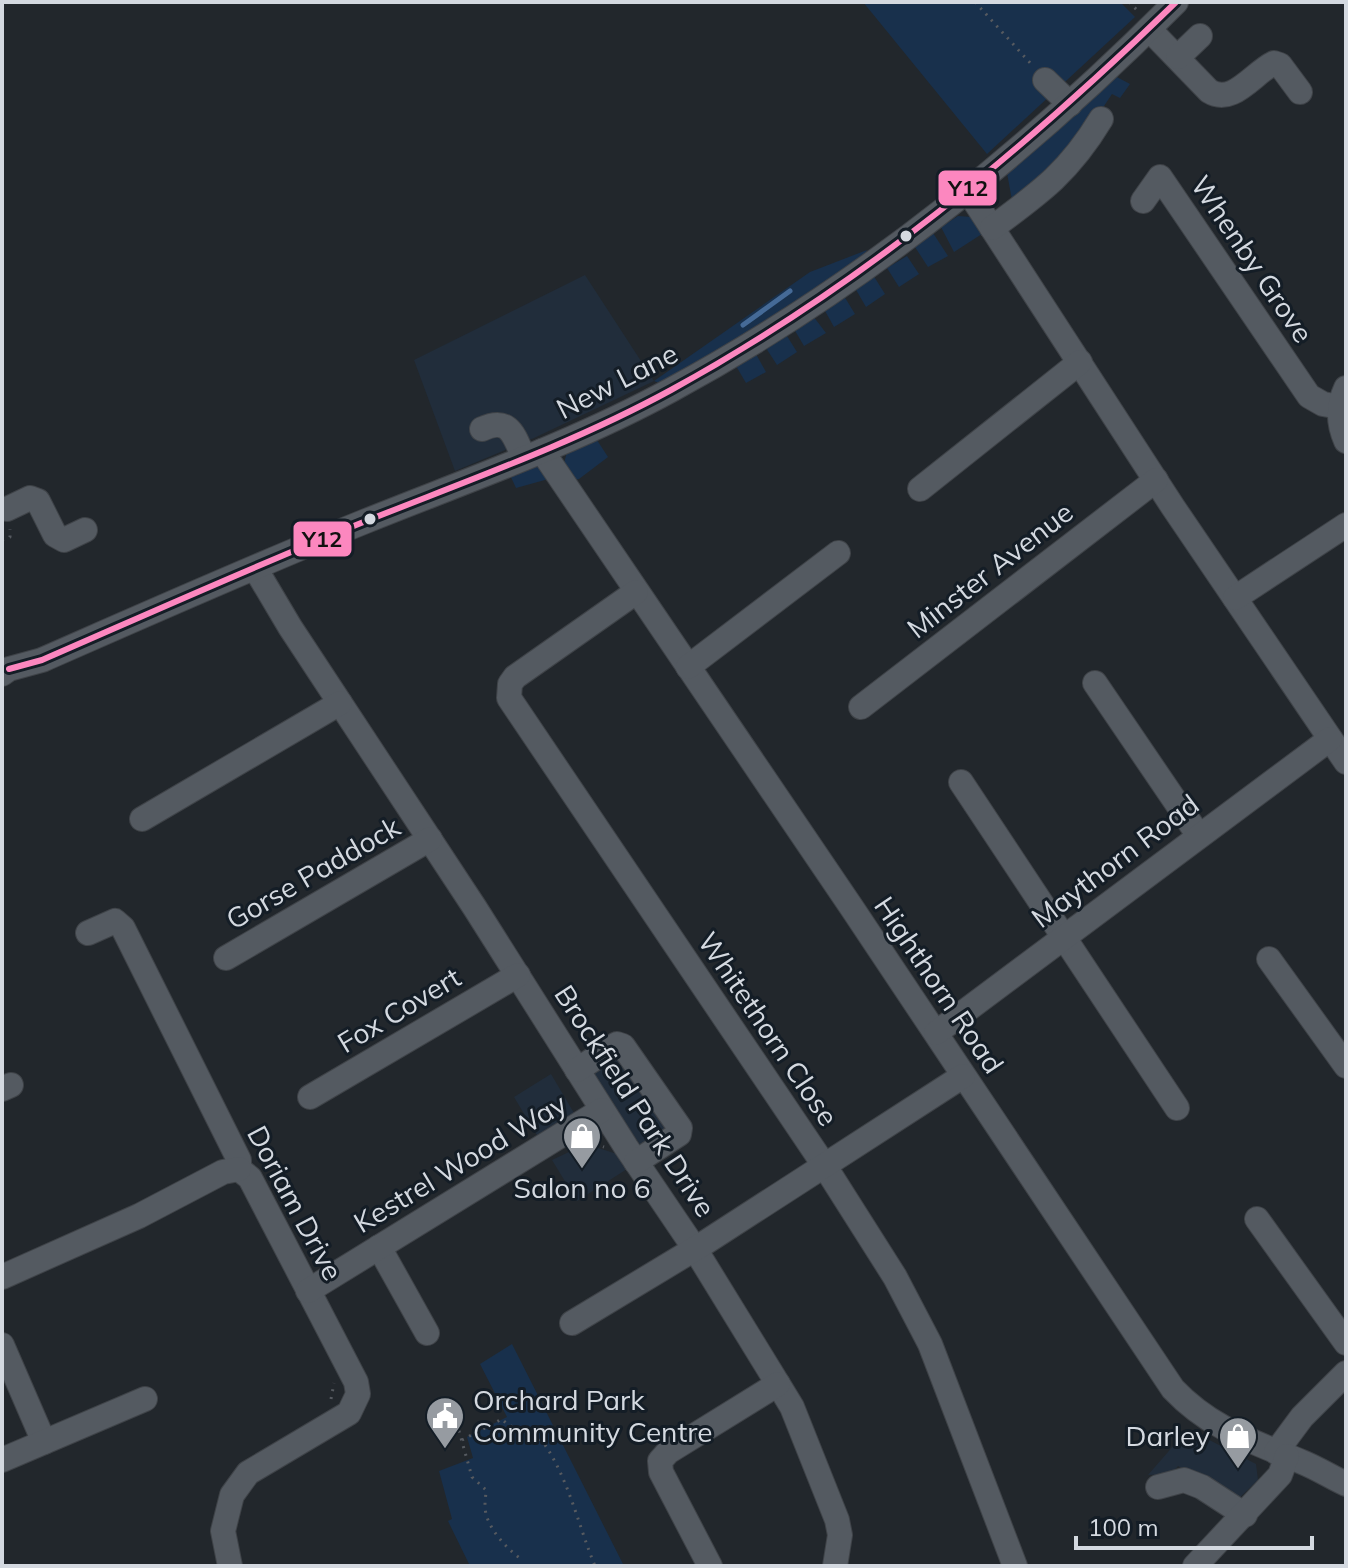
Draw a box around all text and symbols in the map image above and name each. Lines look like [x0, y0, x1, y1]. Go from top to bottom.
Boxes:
street label: Whenby Grove [1184, 168, 1321, 349]
line badge: Y12 [937, 169, 998, 207]
text: Y12 [947, 174, 988, 202]
unlabelled marker [898, 228, 914, 244]
street label: New Lane [550, 335, 683, 426]
street label: Minster Avenue [900, 494, 1080, 645]
unlabelled marker [362, 511, 378, 527]
line badge: Y12 [292, 520, 353, 558]
text: Y12 [301, 525, 342, 553]
street label: Maythorn Road [1024, 786, 1205, 935]
street label: Gorse Paddock [220, 808, 406, 937]
street label: Highthorn Road [867, 889, 1012, 1080]
street label: Whitethorn Close [691, 925, 846, 1132]
street label: Fox Covert [331, 959, 467, 1060]
street label: Brockfield Park Drive [547, 978, 723, 1223]
street label: Kestrel Wood Way [347, 1085, 573, 1240]
shop icon: Salon no 6 [561, 1115, 603, 1170]
street label: Doriam Drive [240, 1119, 351, 1286]
place label: Salon no 6 [513, 1170, 651, 1205]
place label: Orchard Park Community Centre [473, 1382, 713, 1449]
public building icon: Orchard Park Community Centre [424, 1395, 466, 1450]
shop icon: Darley [1217, 1415, 1259, 1470]
place label: Darley [1126, 1418, 1210, 1453]
scale bar [1076, 1500, 1312, 1550]
text: 100 m [1088, 1512, 1159, 1542]

